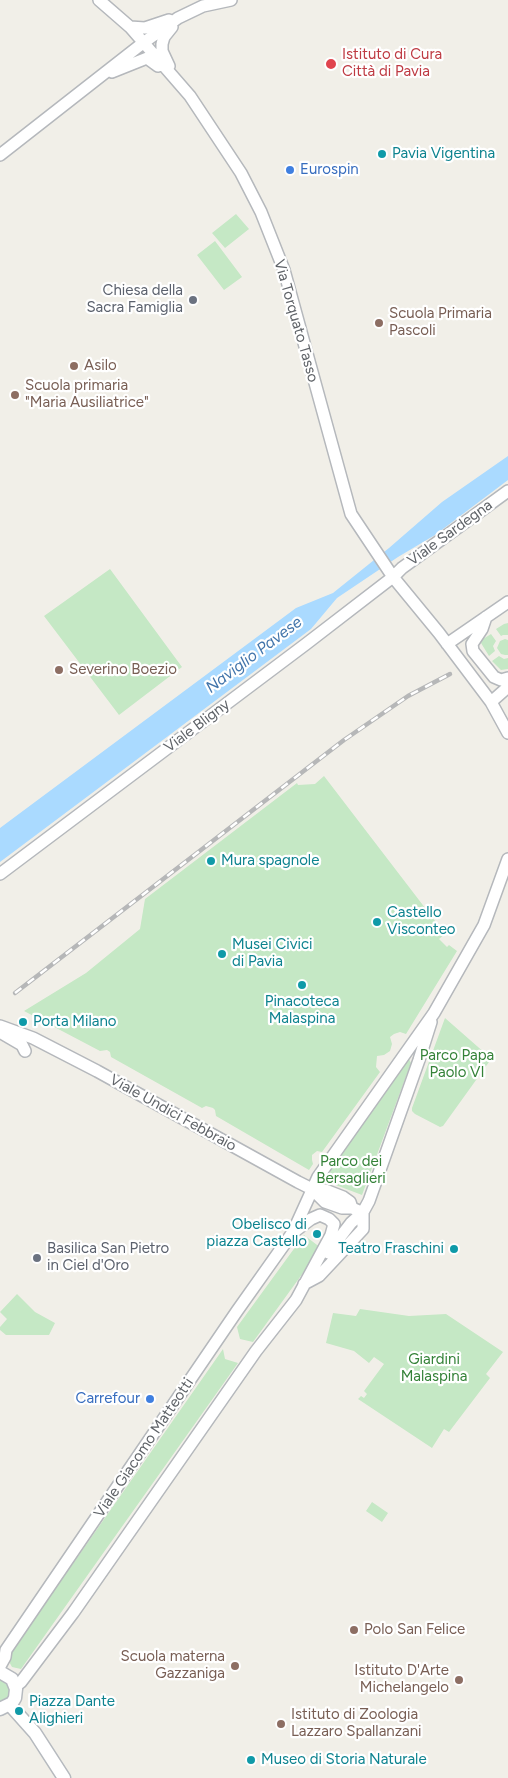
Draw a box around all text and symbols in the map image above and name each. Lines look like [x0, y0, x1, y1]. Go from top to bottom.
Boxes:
place label: Istituto di Cura Città di Pavia [342, 46, 442, 81]
marker: Istituto di Cura Città di Pavia [324, 57, 338, 71]
place label: Pavia Vigentina [392, 145, 495, 163]
marker: Pavia Vigentina [376, 148, 388, 160]
place label: Eurospin [300, 161, 359, 179]
marker: Eurospin [284, 164, 296, 176]
street label: Via Torquato Tasso [270, 258, 322, 384]
place label: Chiesa della Sacra Famiglia [86, 282, 183, 317]
marker: Chiesa della Sacra Famiglia [187, 294, 199, 306]
place label: Scuola Primaria Pascoli [389, 305, 492, 340]
marker: Scuola Primaria Pascoli [373, 317, 385, 329]
place label: Asilo [84, 357, 117, 375]
marker: Asilo [68, 360, 80, 372]
place label: Scuola primaria "Maria Ausiliatrice" [25, 377, 149, 412]
marker: Scuola primaria "Maria Ausiliatrice" [9, 389, 21, 401]
street label: Viale Sardegna [404, 496, 496, 570]
water label: Naviglio Pavese [202, 613, 306, 697]
place label: Severino Boezio [69, 661, 177, 679]
marker: Severino Boezio [53, 664, 65, 676]
street label: Viale Bligny [161, 695, 233, 757]
place label: Mura spagnole [221, 852, 319, 870]
marker: Mura spagnole [205, 855, 217, 867]
place label: Castello Visconteo [387, 904, 456, 939]
marker: Castello Visconteo [371, 916, 383, 928]
place label: Musei Civici di Pavia [232, 936, 313, 971]
marker: Musei Civici di Pavia [216, 948, 228, 960]
marker: Pinacoteca Malaspina [296, 979, 308, 991]
place label: Pinacoteca Malaspina [265, 993, 339, 1028]
place label: Porta Milano [33, 1013, 116, 1031]
marker: Porta Milano [17, 1016, 29, 1028]
park label: Parco Papa Paolo VI [420, 1047, 494, 1082]
street label: Viale Undici Febbraio [107, 1071, 239, 1155]
park label: Parco dei Bersaglieri [316, 1153, 386, 1188]
place label: Obelisco di piazza Castello [206, 1216, 307, 1251]
marker: Obelisco di piazza Castello [311, 1228, 323, 1240]
place label: Basilica San Pietro in Ciel d'Oro [47, 1240, 169, 1275]
place label: Teatro Fraschini [338, 1240, 444, 1258]
marker: Teatro Fraschini [448, 1243, 460, 1255]
marker: Basilica San Pietro in Ciel d'Oro [31, 1252, 43, 1264]
park label: Giardini Malaspina [401, 1351, 467, 1386]
street label: Viale Giacomo Matteotti [91, 1375, 197, 1521]
place label: Carrefour [76, 1390, 140, 1408]
marker: Carrefour [144, 1393, 156, 1405]
place label: Polo San Felice [364, 1621, 465, 1639]
marker: Polo San Felice [348, 1624, 360, 1636]
place label: Scuola materna Gazzaniga [121, 1648, 225, 1683]
marker: Scuola materna Gazzaniga [229, 1660, 241, 1672]
place label: Istituto D'Arte Michelangelo [354, 1662, 449, 1697]
marker: Istituto D'Arte Michelangelo [453, 1674, 465, 1686]
place label: Piazza Dante Alighieri [29, 1693, 115, 1728]
marker: Piazza Dante Alighieri [13, 1705, 25, 1717]
place label: Istituto di Zoologia Lazzaro Spallanzani [291, 1706, 422, 1741]
marker: Istituto di Zoologia Lazzaro Spallanzani [275, 1718, 287, 1730]
place label: Museo di Storia Naturale [261, 1751, 427, 1769]
marker: Museo di Storia Naturale [245, 1754, 257, 1766]

